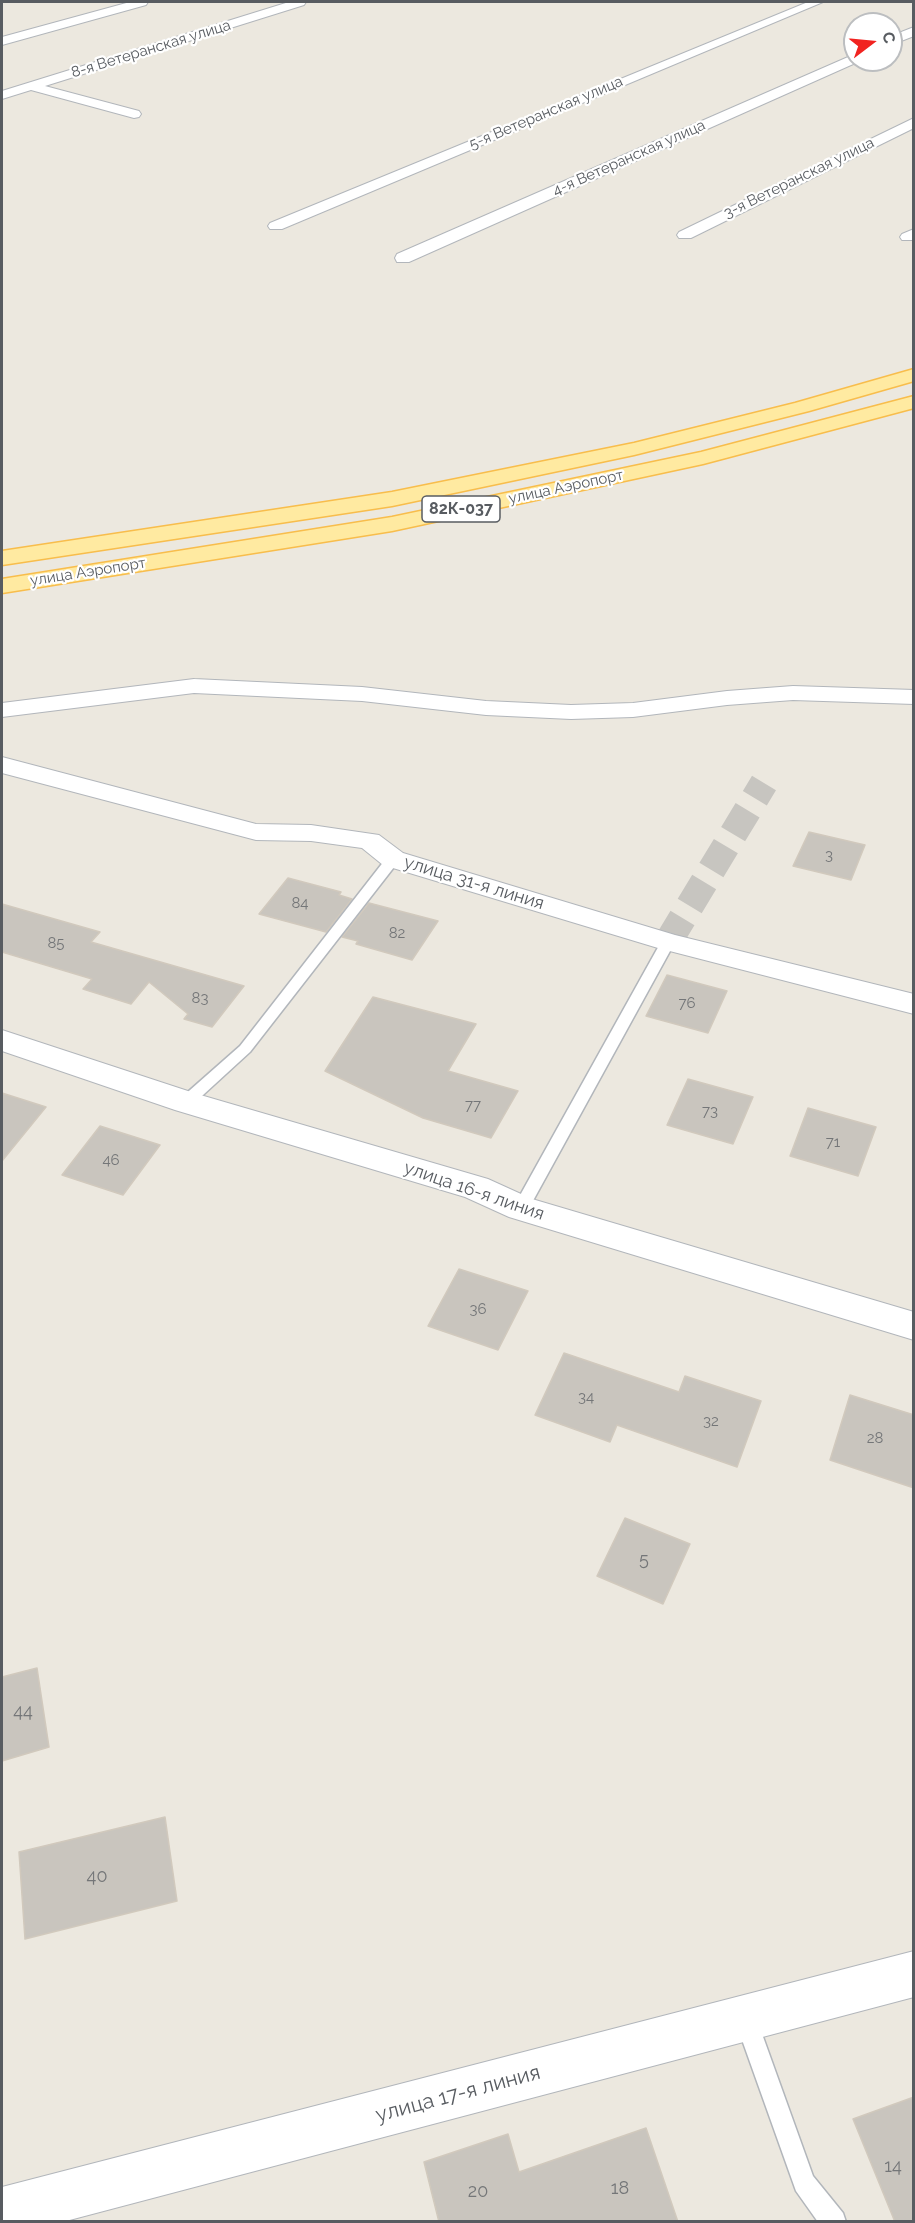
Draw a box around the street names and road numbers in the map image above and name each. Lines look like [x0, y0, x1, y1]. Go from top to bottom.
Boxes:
street label: 8-я Ветеранская улица [69, 16, 233, 82]
street label: 5-я Ветеранская улица [466, 72, 626, 154]
street label: 4-я Ветеранская улица [550, 116, 708, 200]
street label: 3-я Ветеранская улица [721, 134, 877, 222]
street label: улица Аэропорт [507, 466, 625, 508]
road number: 82К-037 [422, 496, 500, 522]
street label: улица Аэропорт [29, 554, 147, 590]
street label: улица 31-я линия [401, 851, 547, 915]
street label: улица 16-я линия [401, 1157, 547, 1225]
street label: улица 17-я линия [373, 2060, 543, 2128]

